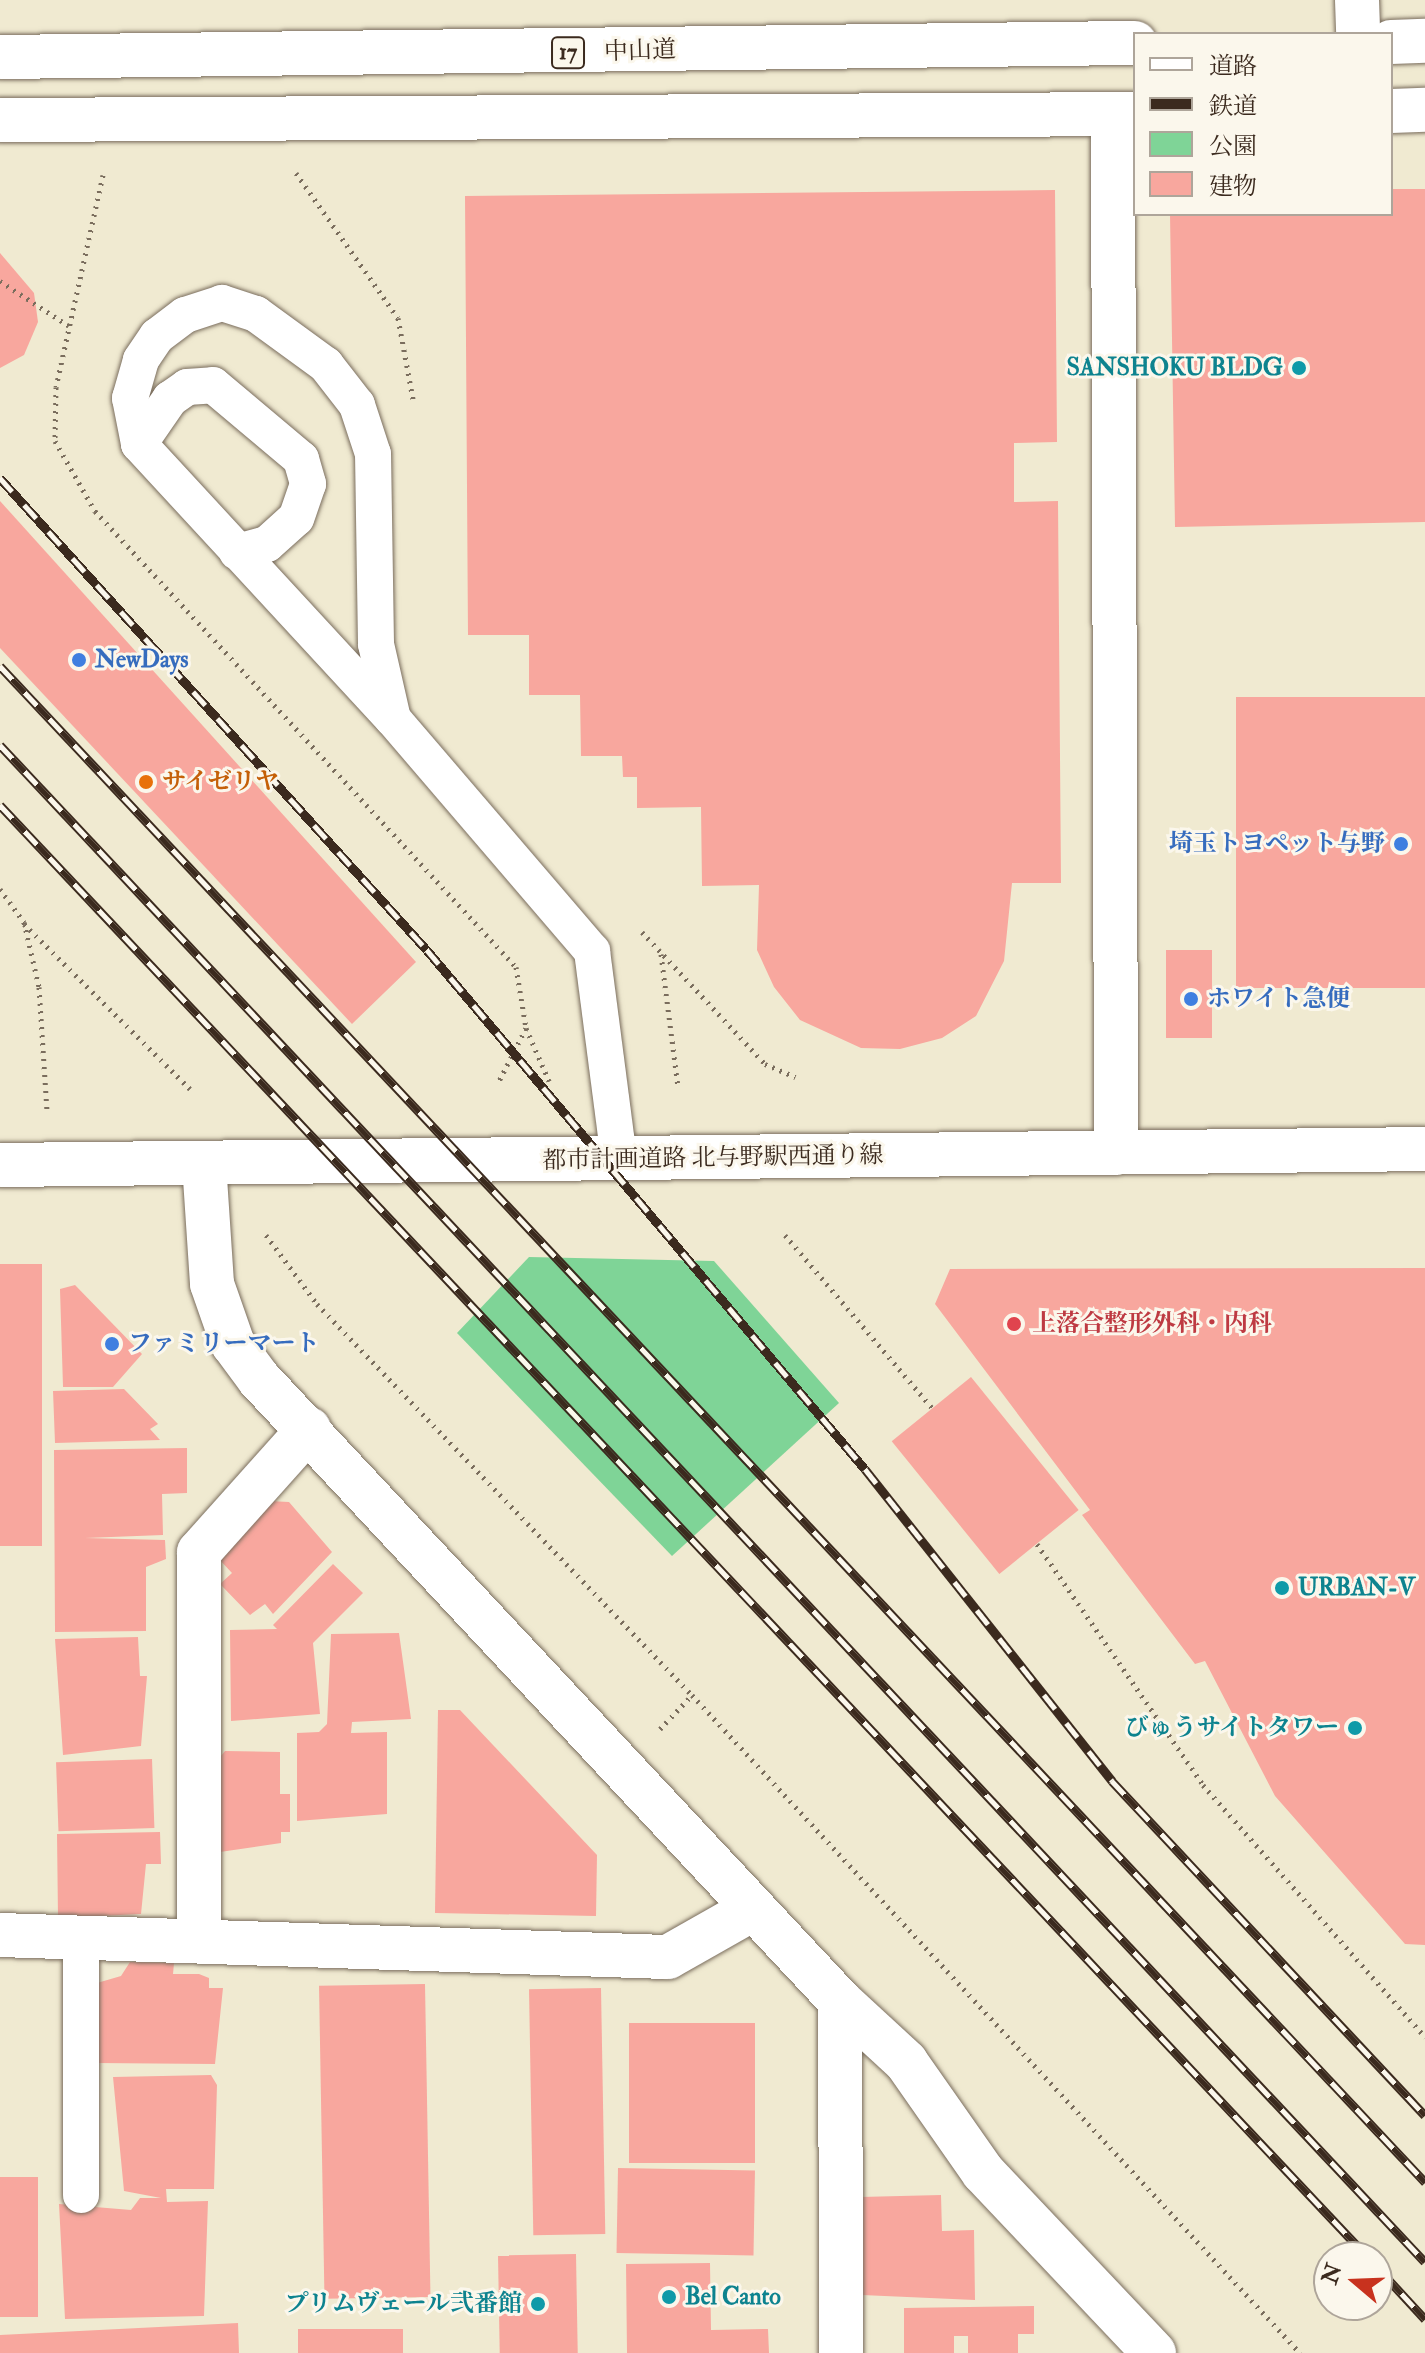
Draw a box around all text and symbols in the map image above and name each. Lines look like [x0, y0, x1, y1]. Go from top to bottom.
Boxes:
legend [1133, 32, 1393, 216]
road number: 17 [550, 35, 586, 71]
street label: 中山道 [604, 35, 676, 67]
text: 道路 [1209, 51, 1257, 82]
text: 鉄道 [1209, 91, 1257, 122]
text: 公園 [1209, 131, 1257, 162]
text: 建物 [1209, 171, 1257, 202]
place label: SANSHOKU BLDG [1066, 354, 1283, 382]
marker: SANSHOKU BLDG [1290, 359, 1308, 377]
place label: NewDays [95, 646, 188, 674]
marker: NewDays [70, 651, 88, 669]
place label: サイゼリヤ [162, 768, 282, 796]
marker: サイゼリヤ [137, 773, 155, 791]
place label: 埼玉トヨペット与野 [1169, 830, 1385, 858]
marker: 埼玉トヨペット与野 [1392, 835, 1410, 853]
place label: ホワイト急便 [1207, 985, 1351, 1013]
marker: ホワイト急便 [1182, 990, 1200, 1008]
street label: 都市計画道路 北与野駅西通り線 [542, 1141, 884, 1175]
place label: 上落合整形外科・内科 [1032, 1310, 1272, 1338]
marker: 上落合整形外科・内科 [1003, 1313, 1025, 1335]
place label: ファミリーマート [128, 1330, 320, 1358]
marker: ファミリーマート [103, 1335, 121, 1353]
place label: URBAN-V [1298, 1574, 1415, 1602]
marker: URBAN-V [1273, 1579, 1291, 1597]
place label: びゅうサイトタワー [1123, 1714, 1339, 1742]
marker: びゅうサイトタワー [1346, 1719, 1364, 1737]
north arrow [1313, 2241, 1393, 2321]
text: N [1316, 2260, 1349, 2288]
place label: Bel Canto [685, 2283, 781, 2311]
marker: Bel Canto [660, 2288, 678, 2306]
place label: プリムヴェール弐番館 [282, 2290, 522, 2318]
marker: プリムヴェール弐番館 [529, 2295, 547, 2313]

